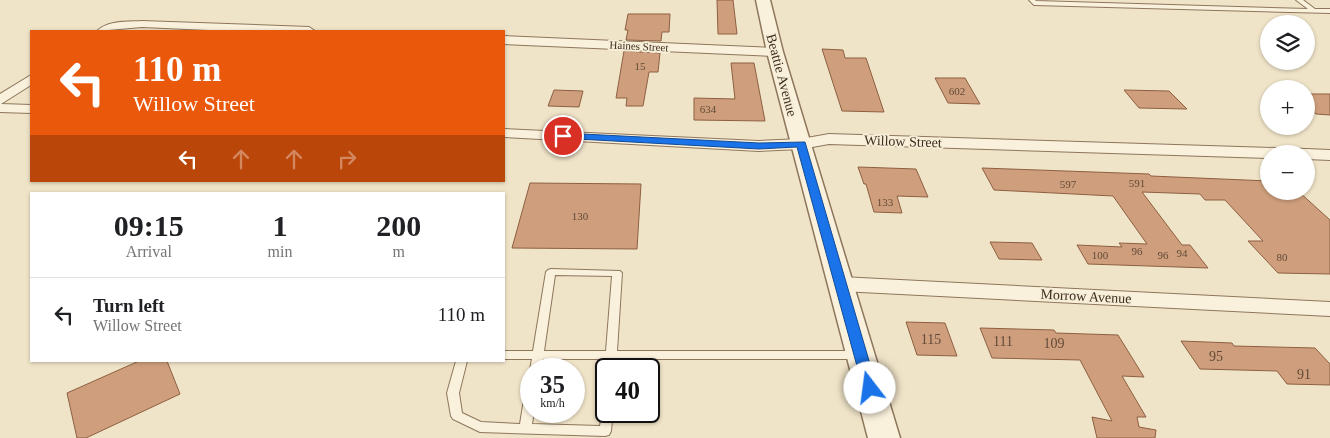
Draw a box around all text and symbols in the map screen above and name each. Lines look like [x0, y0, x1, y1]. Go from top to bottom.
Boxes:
map controls [1260, 15, 1315, 200]
button: layers [1260, 15, 1315, 70]
street label: Beattie Avenue [763, 32, 800, 118]
street label: Haines Street [609, 38, 669, 54]
icon: left [50, 50, 115, 115]
text: 110 m [133, 50, 221, 89]
house number: 15 [635, 60, 646, 72]
button: + [1260, 80, 1315, 135]
house number: 602 [949, 85, 965, 97]
text: Willow Street [133, 91, 255, 116]
house number: 634 [700, 103, 717, 115]
pin [542, 115, 584, 157]
icon: arrive [549, 122, 577, 150]
street label: Willow Street [864, 133, 942, 150]
icon: left [174, 145, 202, 173]
icon: ahead [227, 145, 255, 173]
icon: ahead [280, 145, 308, 173]
icon: right [333, 145, 361, 173]
button: − [1260, 145, 1315, 200]
house number: 591 [1129, 177, 1145, 189]
house number: 597 [1060, 178, 1077, 190]
house number: 133 [877, 196, 894, 208]
text: 09:15 [114, 209, 184, 242]
text: 1 [272, 209, 287, 242]
text: 200 [376, 209, 421, 242]
house number: 130 [572, 210, 589, 222]
text: Arrival [126, 243, 172, 260]
text: min [268, 243, 292, 260]
text: m [392, 243, 405, 260]
house number: 96 [1132, 245, 1143, 257]
house number: 94 [1177, 247, 1188, 259]
house number: 100 [1092, 249, 1109, 261]
house number: 96 [1158, 249, 1169, 261]
house number: 80 [1277, 251, 1288, 263]
street label: Morrow Avenue [1040, 287, 1132, 306]
text: Turn left [93, 295, 165, 316]
icon: left [50, 301, 78, 329]
text: 110 m [438, 304, 485, 325]
text: Willow Street [93, 317, 182, 334]
house number: 115 [921, 332, 941, 347]
house number: 111 [993, 334, 1013, 349]
house number: 109 [1044, 336, 1065, 351]
house number: 95 [1209, 349, 1223, 364]
speed limit sign: 40 [595, 358, 660, 423]
position arrow [843, 361, 895, 413]
house number: 91 [1297, 367, 1311, 382]
text: 35 [540, 371, 565, 398]
text: km/h [540, 396, 565, 410]

